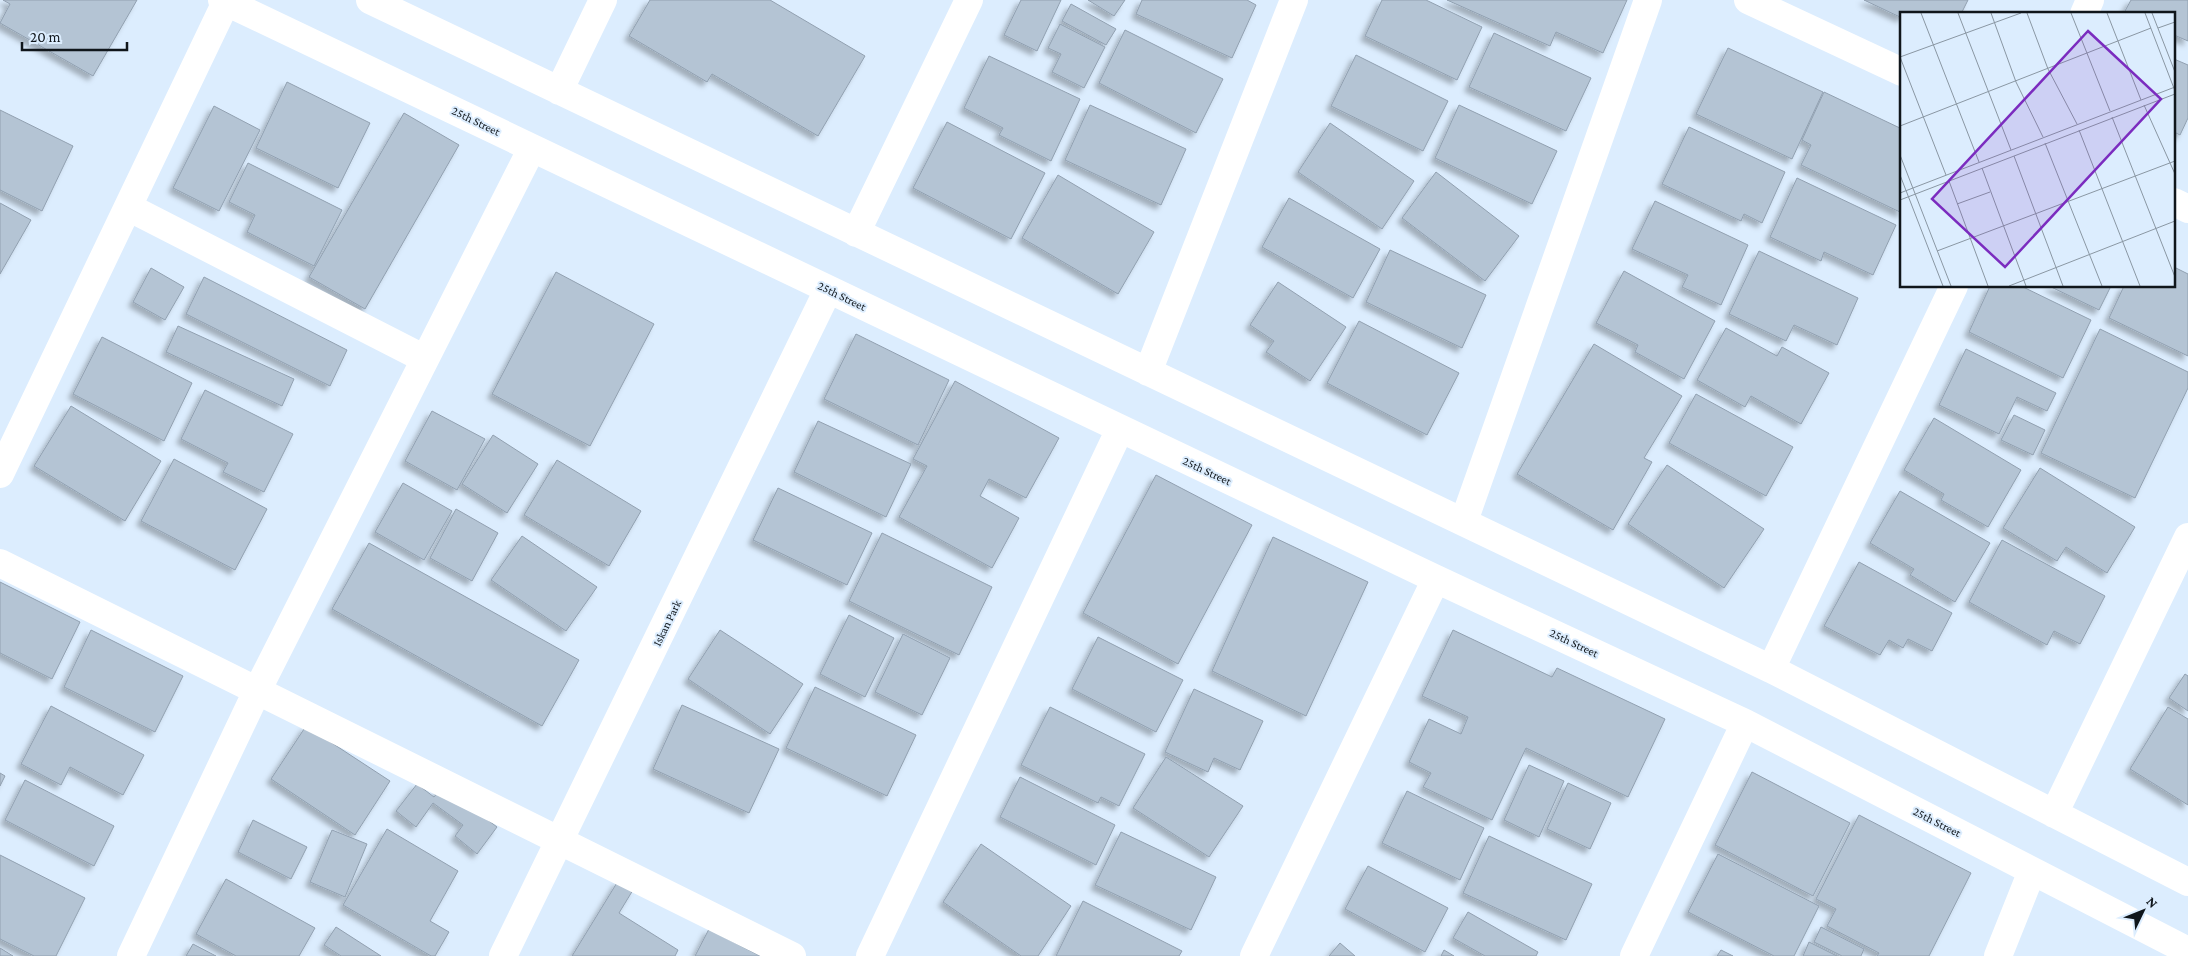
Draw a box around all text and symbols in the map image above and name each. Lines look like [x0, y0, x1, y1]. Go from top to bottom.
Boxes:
inset map [1900, 12, 2176, 288]
scale bar [22, 20, 128, 52]
text: 20 m [30, 29, 61, 45]
street label: 25th Street [450, 103, 503, 139]
street label: 25th Street [816, 278, 869, 314]
street label: 25th Street [1180, 454, 1234, 489]
street label: Iskan Park [650, 597, 684, 648]
street label: 25th Street [1547, 626, 1601, 661]
street label: 25th Street [1911, 804, 1964, 841]
north arrow [2118, 886, 2168, 936]
text: N [2143, 893, 2162, 911]

